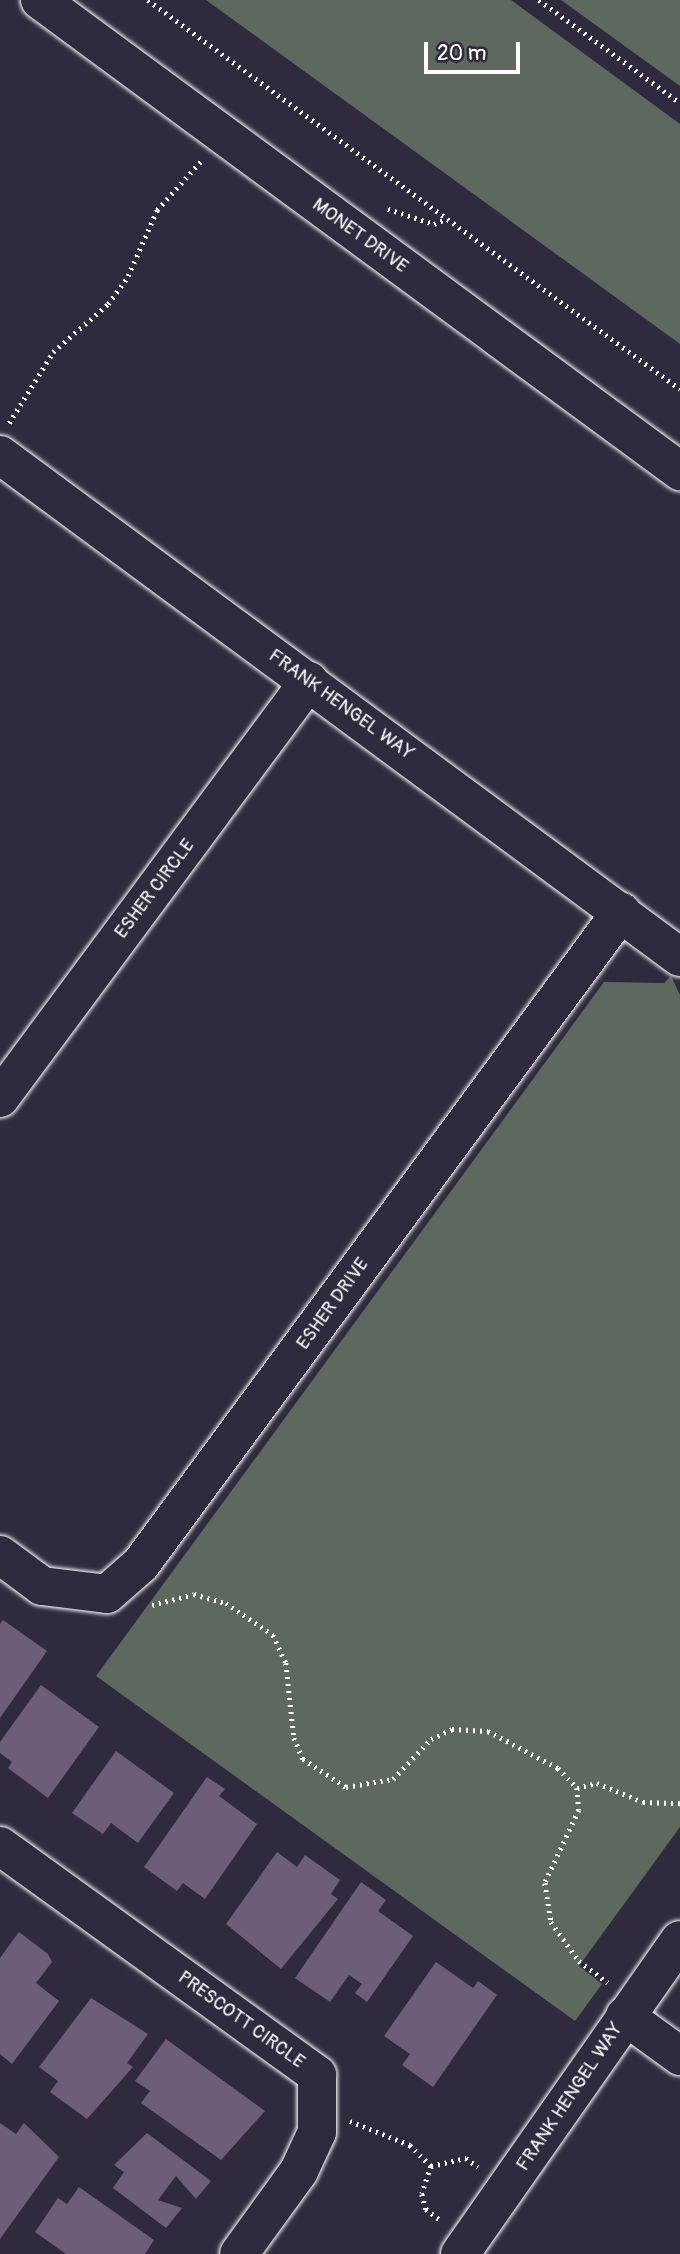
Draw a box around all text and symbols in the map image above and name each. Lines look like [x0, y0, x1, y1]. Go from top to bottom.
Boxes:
scale bar [428, 28, 524, 72]
text: 20 m [437, 40, 486, 67]
street label: MONET DRIVE [308, 194, 412, 278]
street label: FRANK HENGEL WAY [264, 645, 418, 765]
street label: ESHER CIRCLE [110, 835, 200, 943]
street label: ESHER DRIVE [292, 1254, 374, 1354]
street label: PRESCOTT CIRCLE [173, 1966, 309, 2074]
street label: FRANK HENGEL WAY [512, 2018, 628, 2176]

